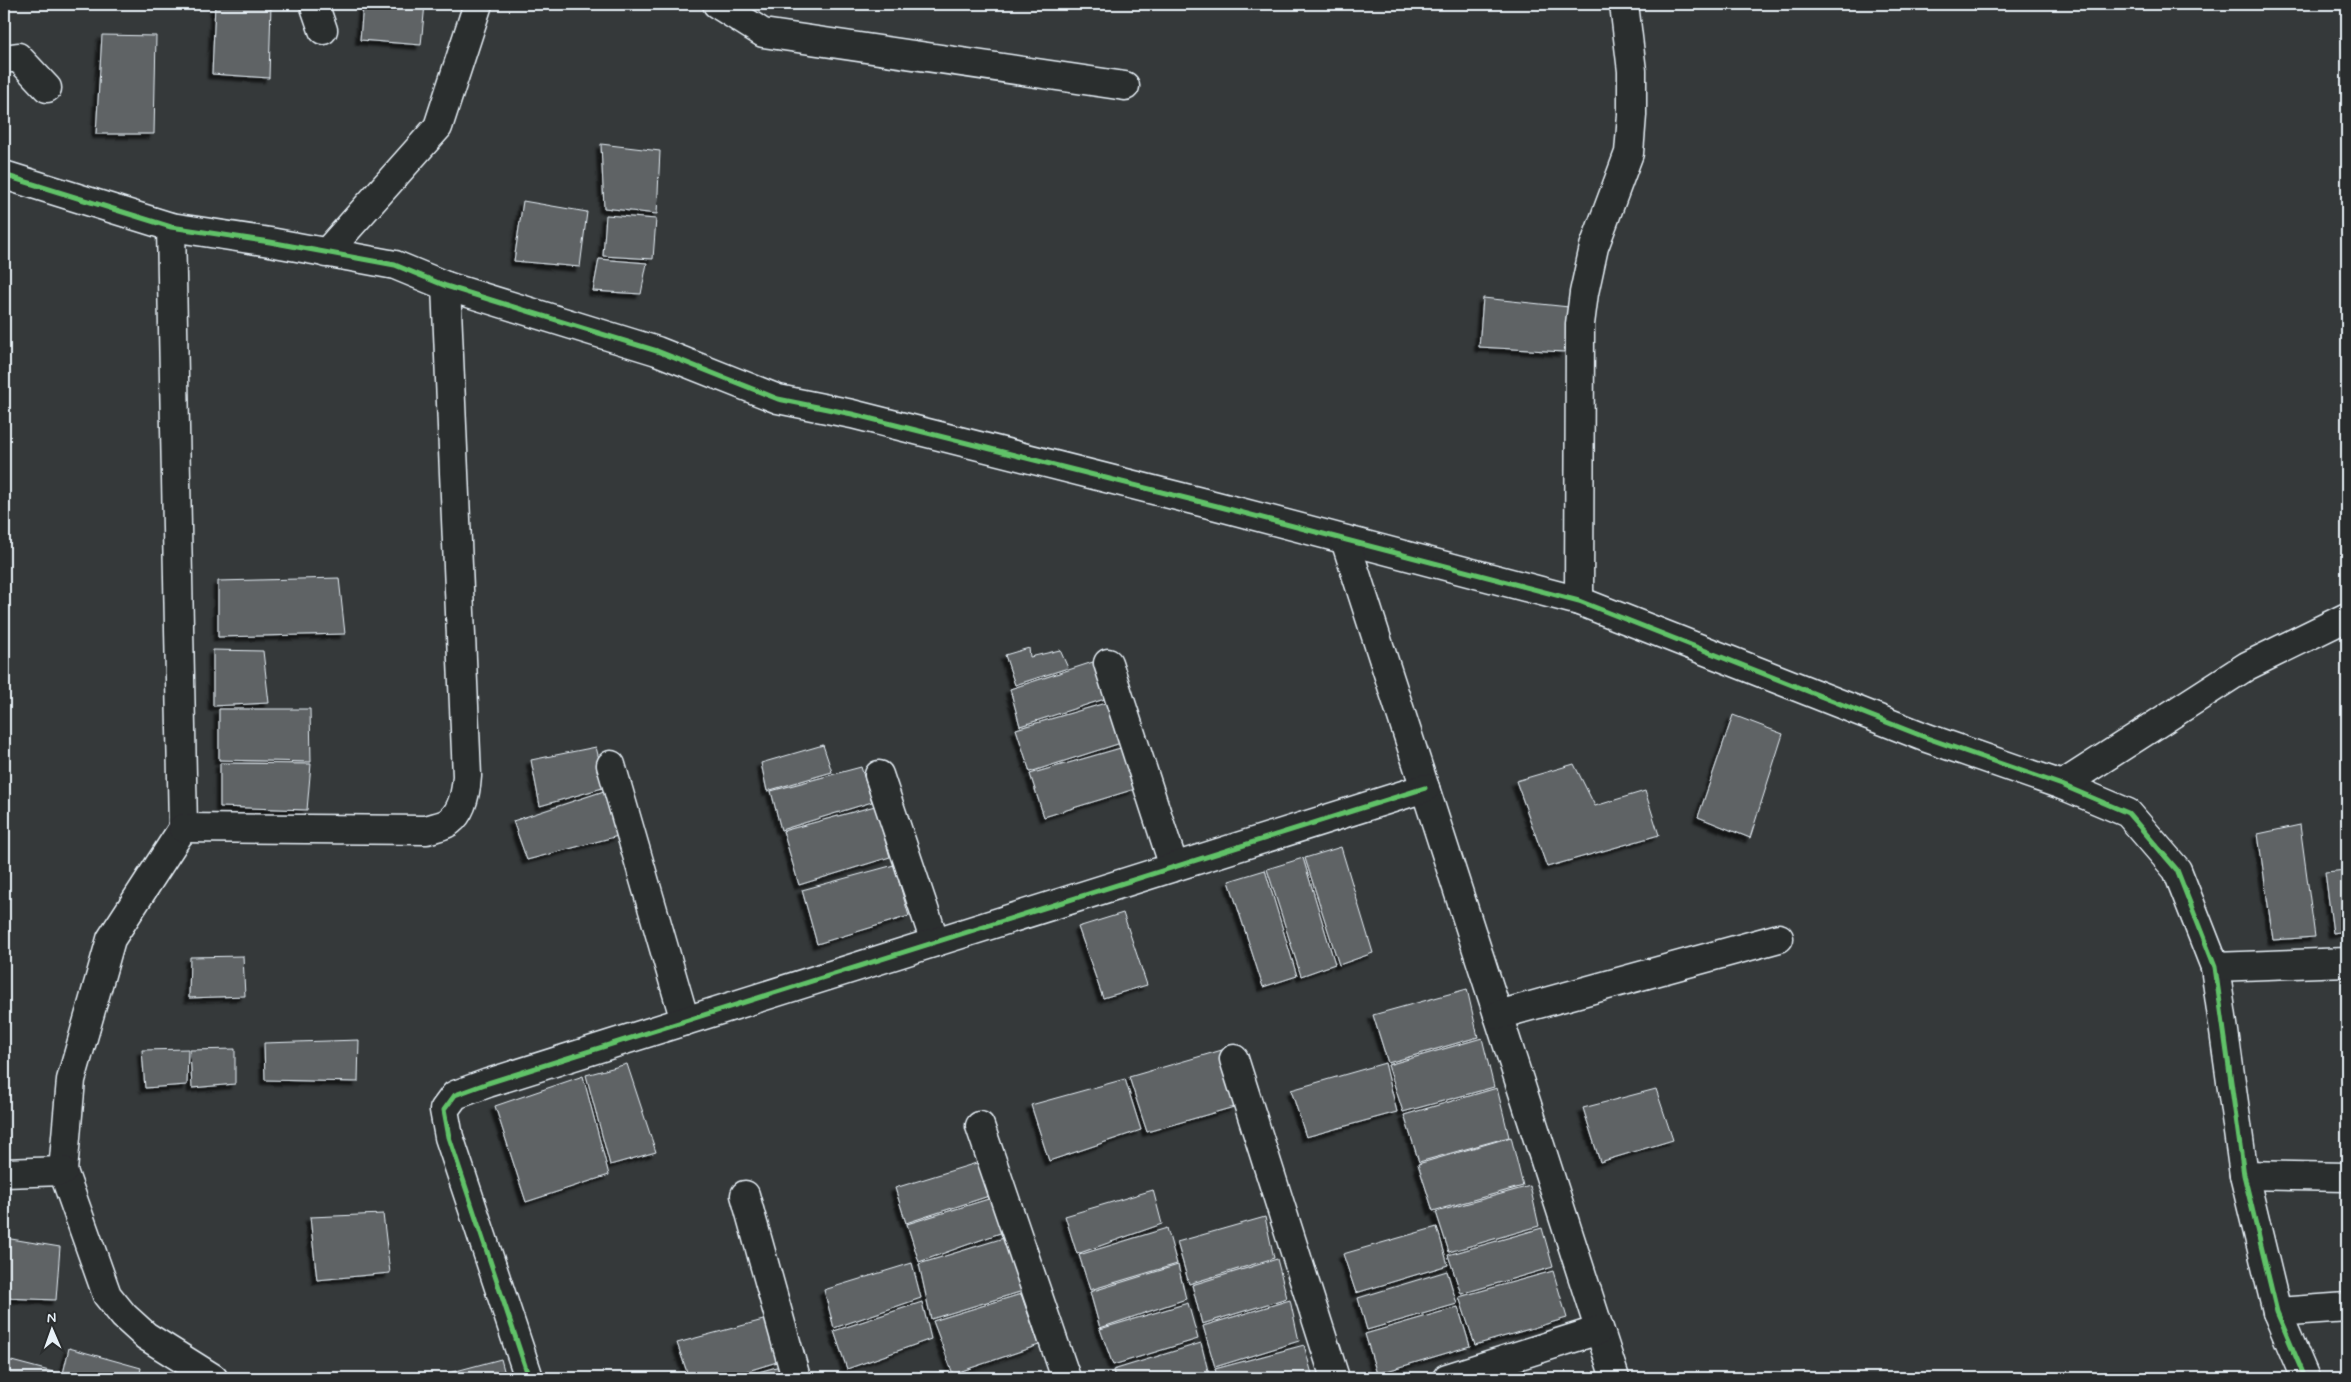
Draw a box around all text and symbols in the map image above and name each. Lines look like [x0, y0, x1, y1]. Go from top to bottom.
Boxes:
north arrow [28, 1304, 78, 1354]
text: N [47, 1309, 57, 1327]

